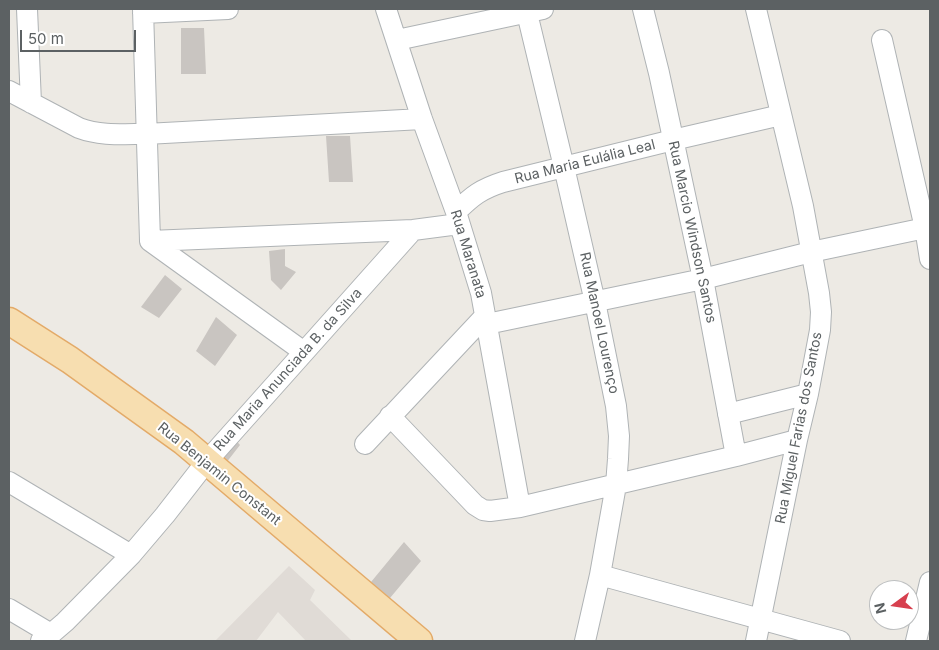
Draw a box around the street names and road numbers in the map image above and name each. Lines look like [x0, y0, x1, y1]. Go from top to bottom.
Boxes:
street label: Rua Maria Eulália Leal [513, 136, 657, 188]
street label: Rua Marcio Windson Santos [664, 139, 720, 325]
street label: Rua Maranata [447, 208, 489, 300]
street label: Rua Manoel Lourenço [576, 251, 622, 395]
street label: Rua Maria Anunciada B. da Silva [210, 285, 366, 455]
street label: Rua Miguel Farias dos Santos [772, 331, 826, 525]
street label: Rua Benjamin Constant [154, 419, 284, 529]

